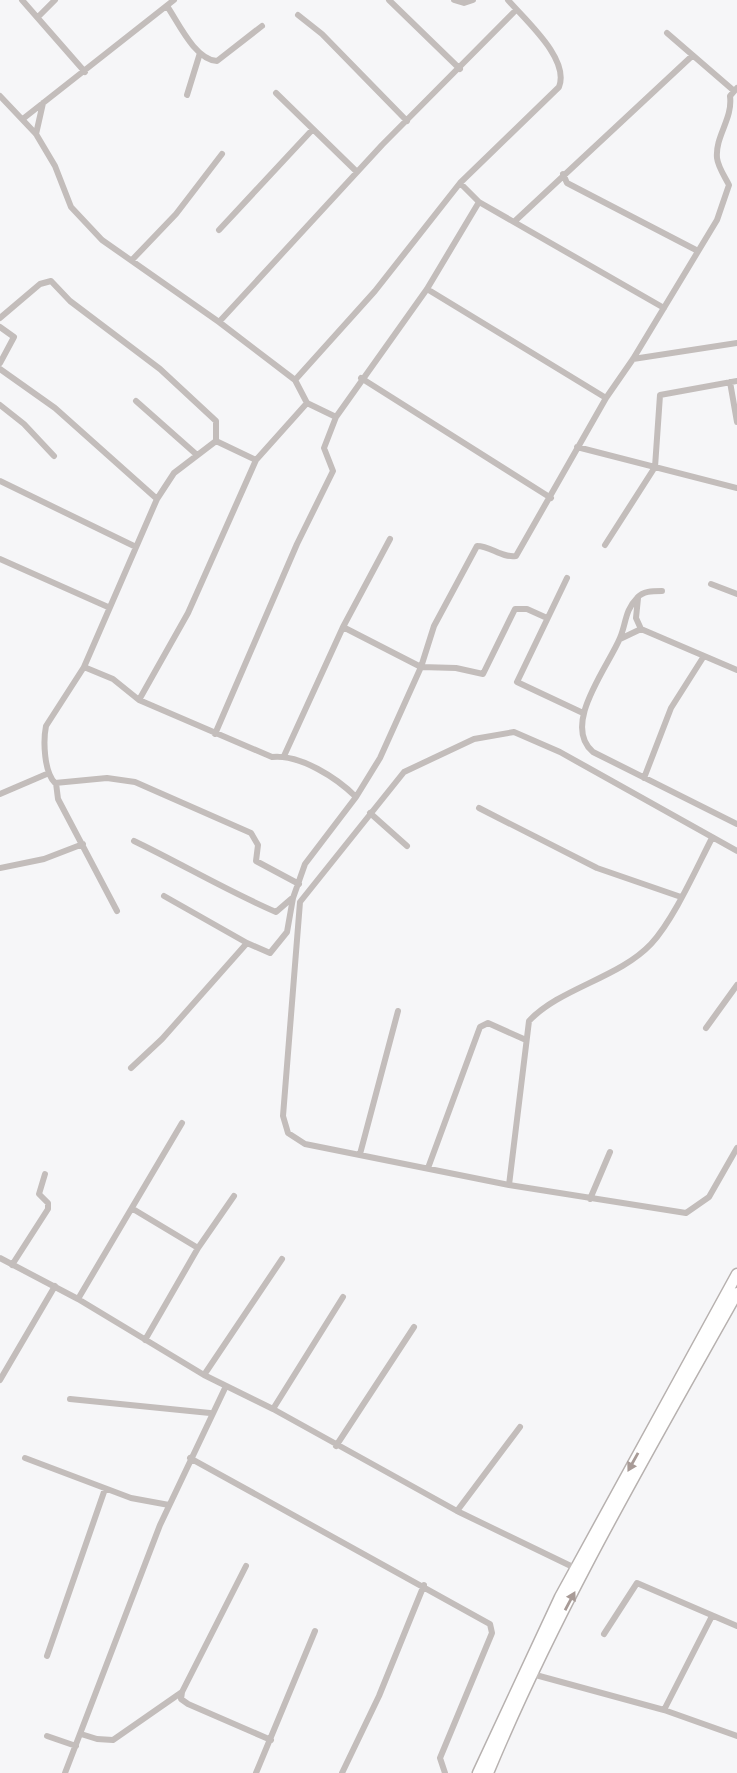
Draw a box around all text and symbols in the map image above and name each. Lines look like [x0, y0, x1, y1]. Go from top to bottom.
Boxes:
one-way arrow [627, 1452, 639, 1471]
one-way arrow [564, 1591, 576, 1611]

